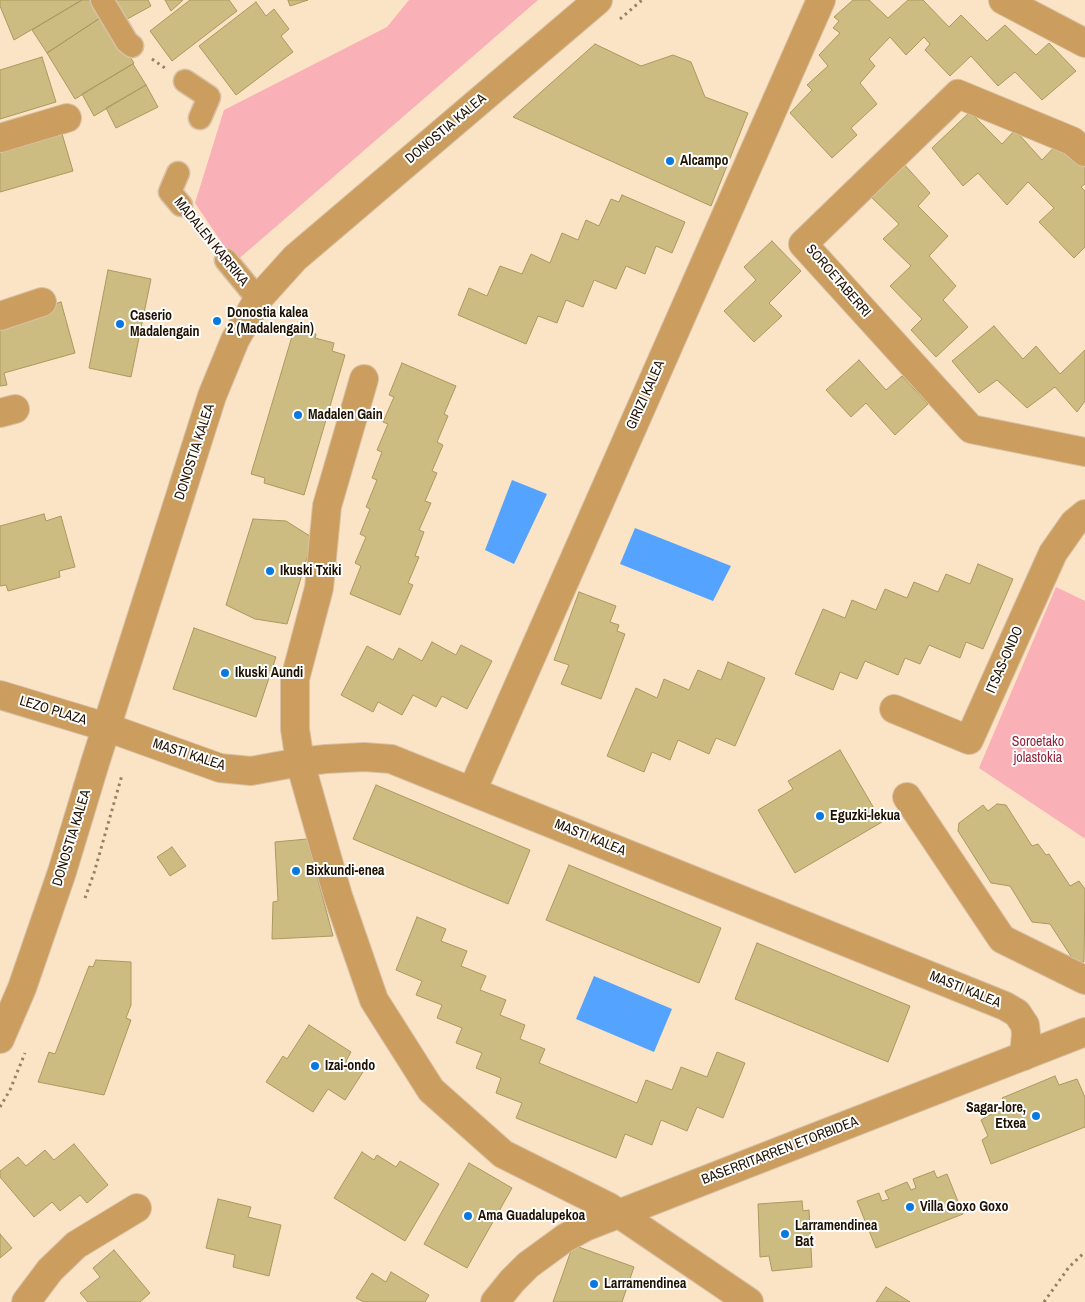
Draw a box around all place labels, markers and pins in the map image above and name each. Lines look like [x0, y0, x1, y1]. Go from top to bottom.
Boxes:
place label: Alcampo [680, 153, 728, 169]
marker: Alcampo [664, 155, 676, 167]
place label: Donostia kalea 2 (Madalengain) [227, 305, 314, 338]
place label: Caserio Madalengain [130, 308, 200, 341]
marker: Donostia kalea 2 (Madalengain) [211, 315, 223, 327]
marker: Caserio Madalengain [114, 318, 126, 330]
place label: Madalen Gain [308, 407, 383, 423]
marker: Madalen Gain [292, 409, 304, 421]
place label: Ikuski Txiki [280, 563, 341, 579]
marker: Ikuski Txiki [264, 565, 276, 577]
place label: Ikuski Aundi [235, 665, 303, 681]
marker: Ikuski Aundi [219, 667, 231, 679]
place label: Eguzki-lekua [830, 808, 900, 824]
marker: Eguzki-lekua [814, 810, 826, 822]
place label: Bixkundi-enea [306, 863, 384, 879]
marker: Bixkundi-enea [290, 865, 302, 877]
place label: Izai-ondo [325, 1058, 375, 1074]
marker: Izai-ondo [309, 1060, 321, 1072]
place label: Sagar-lore, Etxea [966, 1100, 1026, 1132]
marker: Sagar-lore, Etxea [1030, 1110, 1042, 1122]
place label: Villa Goxo Goxo [920, 1199, 1008, 1215]
marker: Villa Goxo Goxo [904, 1201, 916, 1213]
place label: Ama Guadalupekoa [478, 1208, 585, 1224]
marker: Ama Guadalupekoa [462, 1210, 474, 1222]
place label: Larramendinea Bat [795, 1218, 877, 1250]
marker: Larramendinea Bat [779, 1228, 791, 1240]
place label: Larramendinea [604, 1276, 686, 1292]
marker: Larramendinea [588, 1278, 600, 1290]

